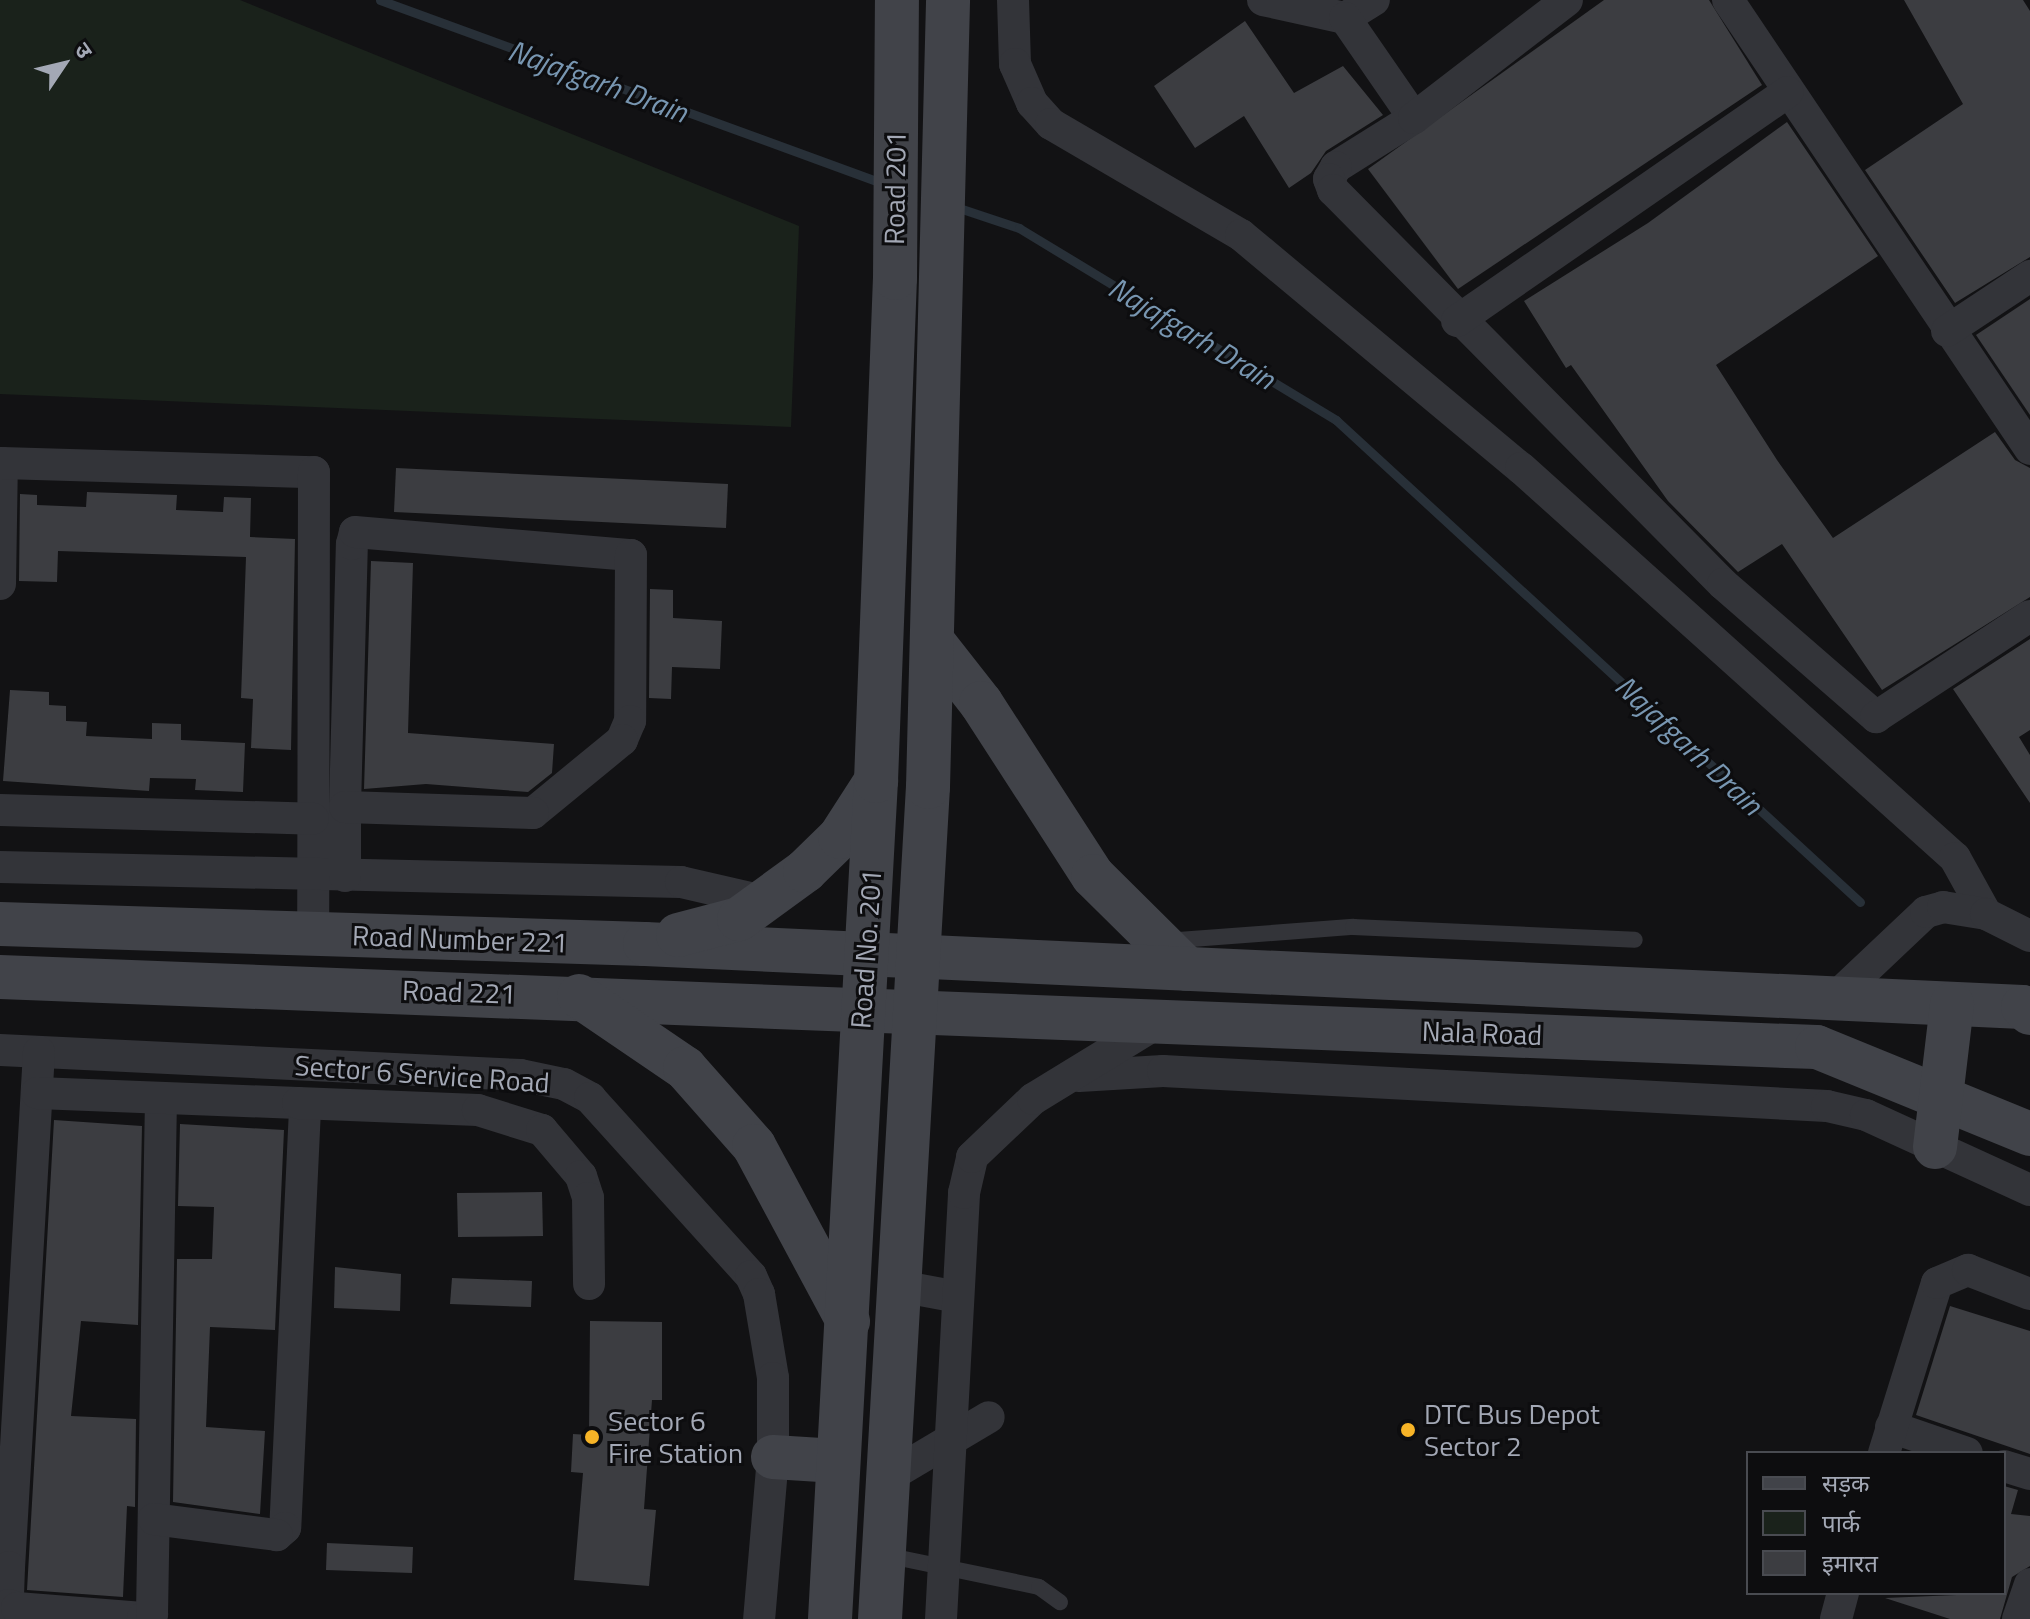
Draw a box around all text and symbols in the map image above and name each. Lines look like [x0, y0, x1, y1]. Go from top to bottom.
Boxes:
north arrow [24, 24, 104, 104]
water label: Najafgarh Drain [504, 32, 692, 130]
text: उ [66, 35, 101, 65]
street label: Road 201 [877, 131, 913, 245]
water label: Najafgarh Drain [1102, 269, 1282, 397]
water label: Najafgarh Drain [1608, 668, 1770, 822]
street label: Road No. 201 [844, 868, 888, 1030]
street label: Road Number 221 [352, 918, 568, 960]
street label: Road 221 [402, 973, 516, 1011]
street label: Nala Road [1421, 1014, 1543, 1052]
street label: Sector 6 Service Road [293, 1048, 551, 1100]
place label: DTC Bus Depot Sector 2 [1424, 1397, 1600, 1463]
place label: Sector 6 Fire Station [608, 1404, 743, 1470]
marker: DTC Bus Depot Sector 2 [1399, 1421, 1417, 1439]
marker: Sector 6 Fire Station [583, 1428, 601, 1446]
legend [1746, 1451, 2006, 1595]
text: सड़क [1822, 1465, 1870, 1501]
text: पार्क [1822, 1505, 1860, 1541]
text: इमारत [1822, 1545, 1878, 1581]

